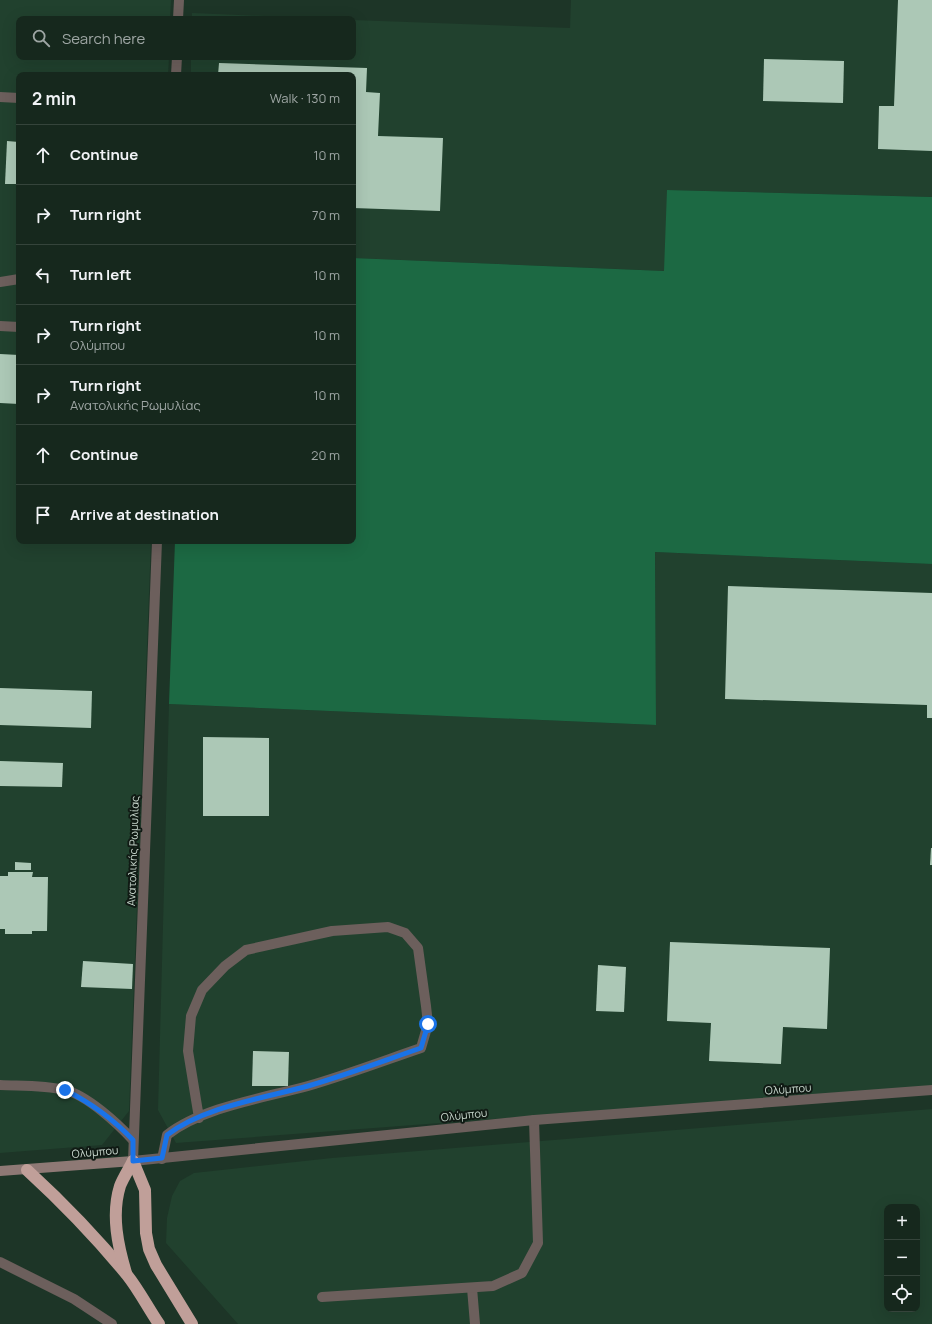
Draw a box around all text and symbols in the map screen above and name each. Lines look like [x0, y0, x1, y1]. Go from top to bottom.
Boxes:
search box [16, 16, 356, 60]
icon: search [30, 27, 52, 49]
text: Search here [62, 28, 145, 49]
text: 2 min [32, 87, 76, 110]
text: Walk · 130 m [270, 89, 340, 107]
icon: ahead [32, 144, 54, 166]
text: Continue [70, 144, 138, 165]
text: 10 m [313, 146, 340, 164]
icon: right [32, 204, 54, 226]
text: Turn right [70, 204, 141, 225]
text: 70 m [312, 206, 340, 224]
icon: left [32, 264, 54, 286]
text: Turn left [70, 264, 132, 285]
text: 10 m [313, 266, 340, 284]
text: Turn right [70, 315, 141, 336]
icon: right [32, 324, 54, 346]
text: 10 m [313, 326, 340, 344]
text: Ολύμπου [70, 336, 125, 354]
text: Turn right [70, 375, 141, 396]
icon: right [32, 384, 54, 406]
text: 10 m [313, 386, 340, 404]
text: Ανατολικής Ρωμυλίας [70, 396, 201, 414]
icon: ahead [32, 444, 54, 466]
text: Continue [70, 444, 138, 465]
text: 20 m [311, 446, 340, 464]
icon: arrive [32, 504, 54, 526]
text: Arrive at destination [70, 504, 219, 525]
street label: Ανατολικής Ρωμυλίας [123, 795, 142, 906]
route start [419, 1015, 437, 1033]
street label: Ολύμπου [764, 1079, 812, 1098]
route end [56, 1081, 74, 1099]
street label: Ολύμπου [440, 1105, 488, 1124]
street label: Ολύμπου [71, 1142, 119, 1161]
map controls [884, 1204, 920, 1312]
button: + [884, 1204, 920, 1240]
button: − [884, 1240, 920, 1276]
button: locate [884, 1276, 920, 1312]

